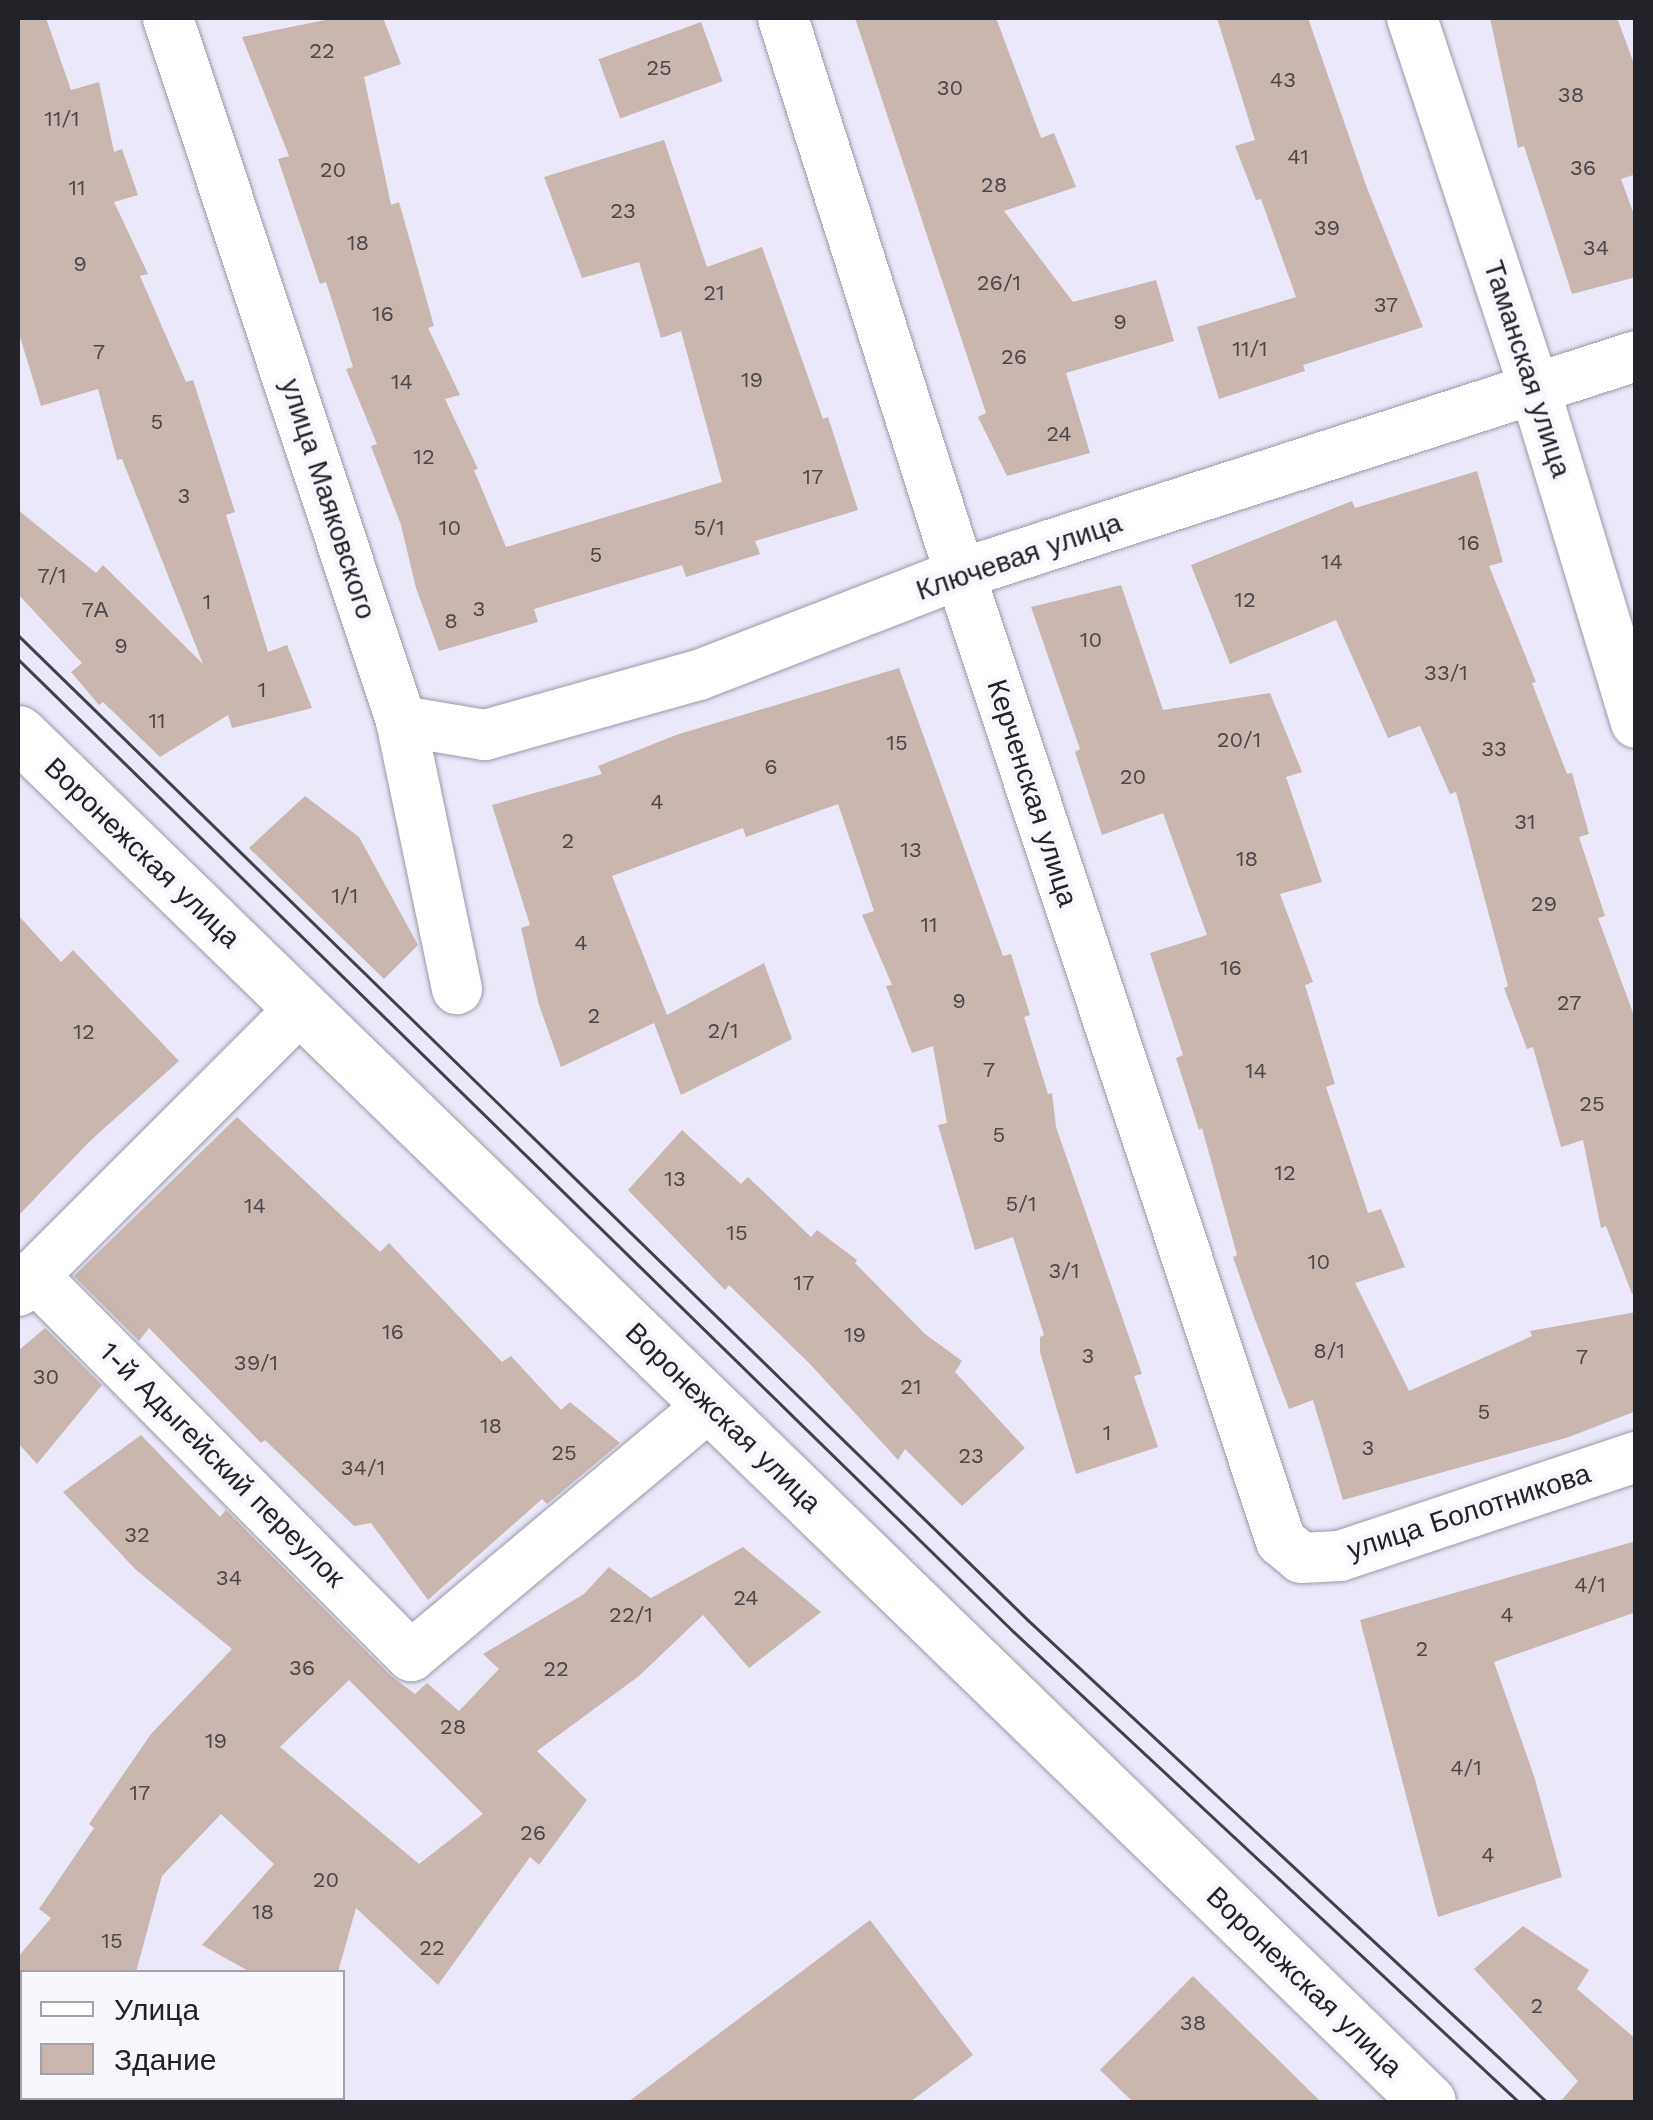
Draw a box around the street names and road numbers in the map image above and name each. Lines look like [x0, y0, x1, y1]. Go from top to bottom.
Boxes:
street label: Таманская улица [1476, 256, 1578, 482]
street label: улица Маяковского [273, 374, 383, 624]
street label: Ключевая улица [912, 506, 1126, 608]
street label: Керченская улица [979, 675, 1085, 911]
street label: Воронежская улица [37, 751, 247, 955]
street label: Воронежская улица [618, 1316, 828, 1520]
street label: 1-й Адыгейский переулок [92, 1335, 352, 1595]
street label: улица Болотникова [1343, 1457, 1595, 1567]
street label: Воронежская улица [1199, 1880, 1409, 2084]

